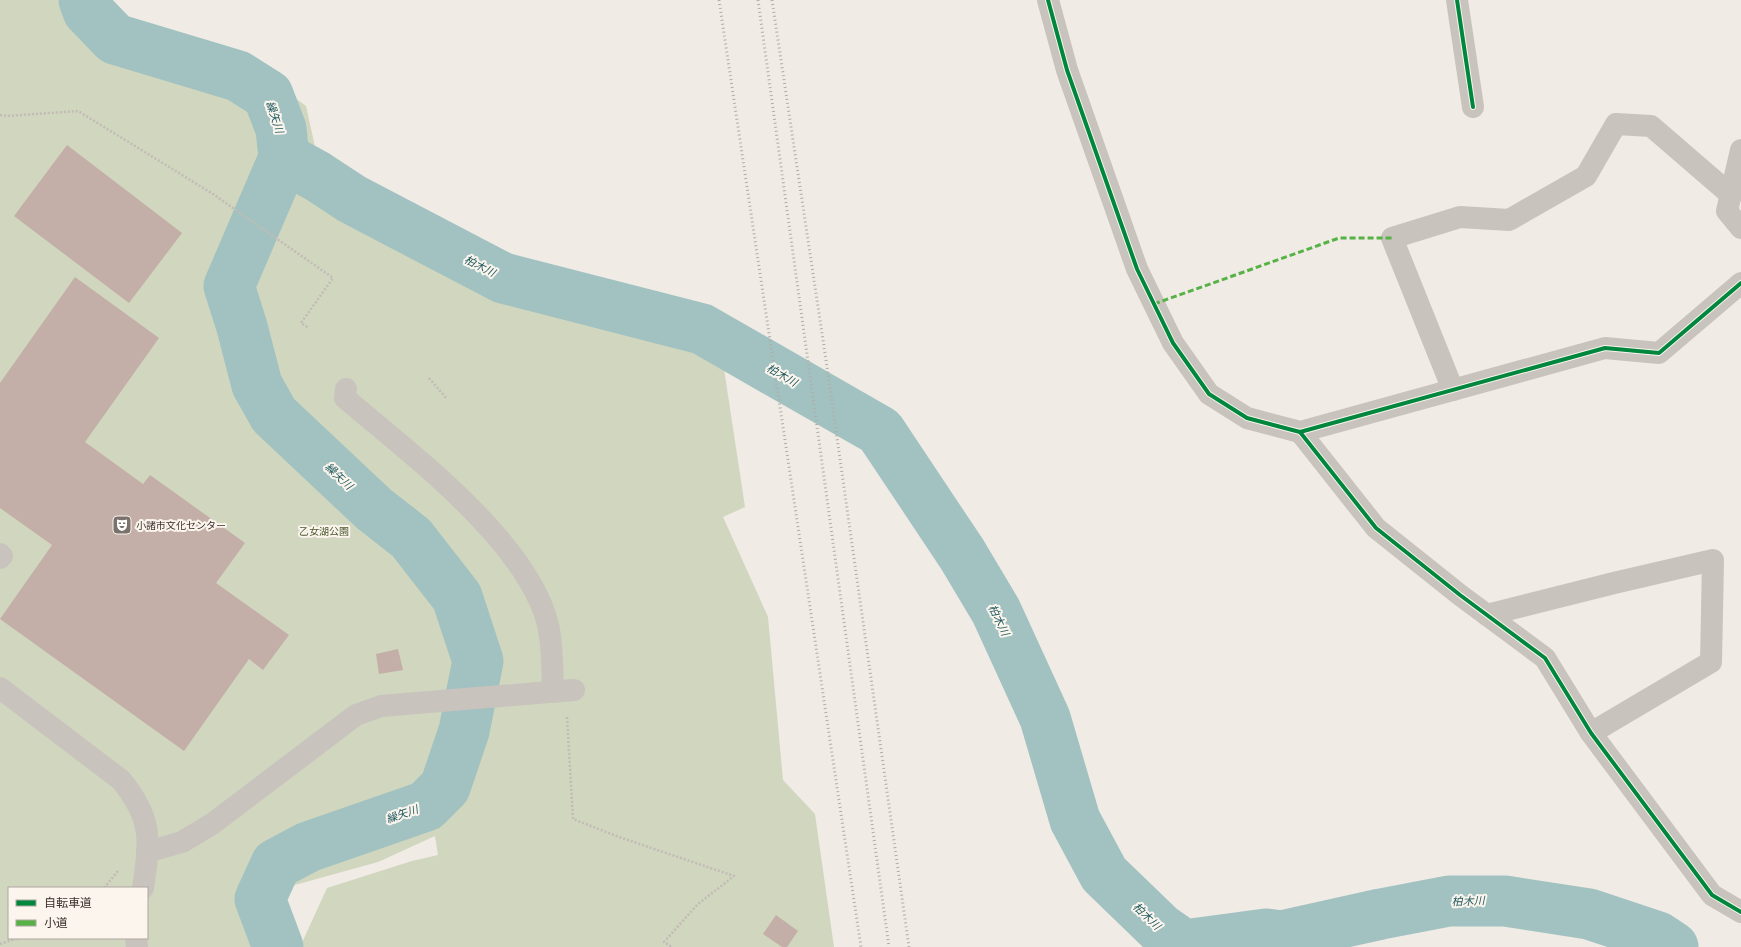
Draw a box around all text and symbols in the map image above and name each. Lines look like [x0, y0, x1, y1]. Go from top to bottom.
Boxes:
water label: 繰矢川 [263, 99, 286, 136]
water label: 柏木川 [462, 253, 498, 280]
water label: 柏木川 [764, 362, 800, 390]
water label: 繰矢川 [322, 460, 356, 493]
theatre icon: 小諸市文化センター [111, 514, 133, 536]
place label: 小諸市文化センター [136, 520, 226, 531]
park label: 乙女湖公園 [299, 526, 349, 537]
water label: 柏木川 [985, 603, 1012, 639]
water label: 繰矢川 [384, 803, 421, 826]
legend [8, 887, 148, 939]
water label: 柏木川 [1451, 894, 1486, 909]
text: 自転車道 [44, 896, 92, 910]
water label: 柏木川 [1130, 900, 1164, 933]
text: 小道 [44, 916, 68, 930]

